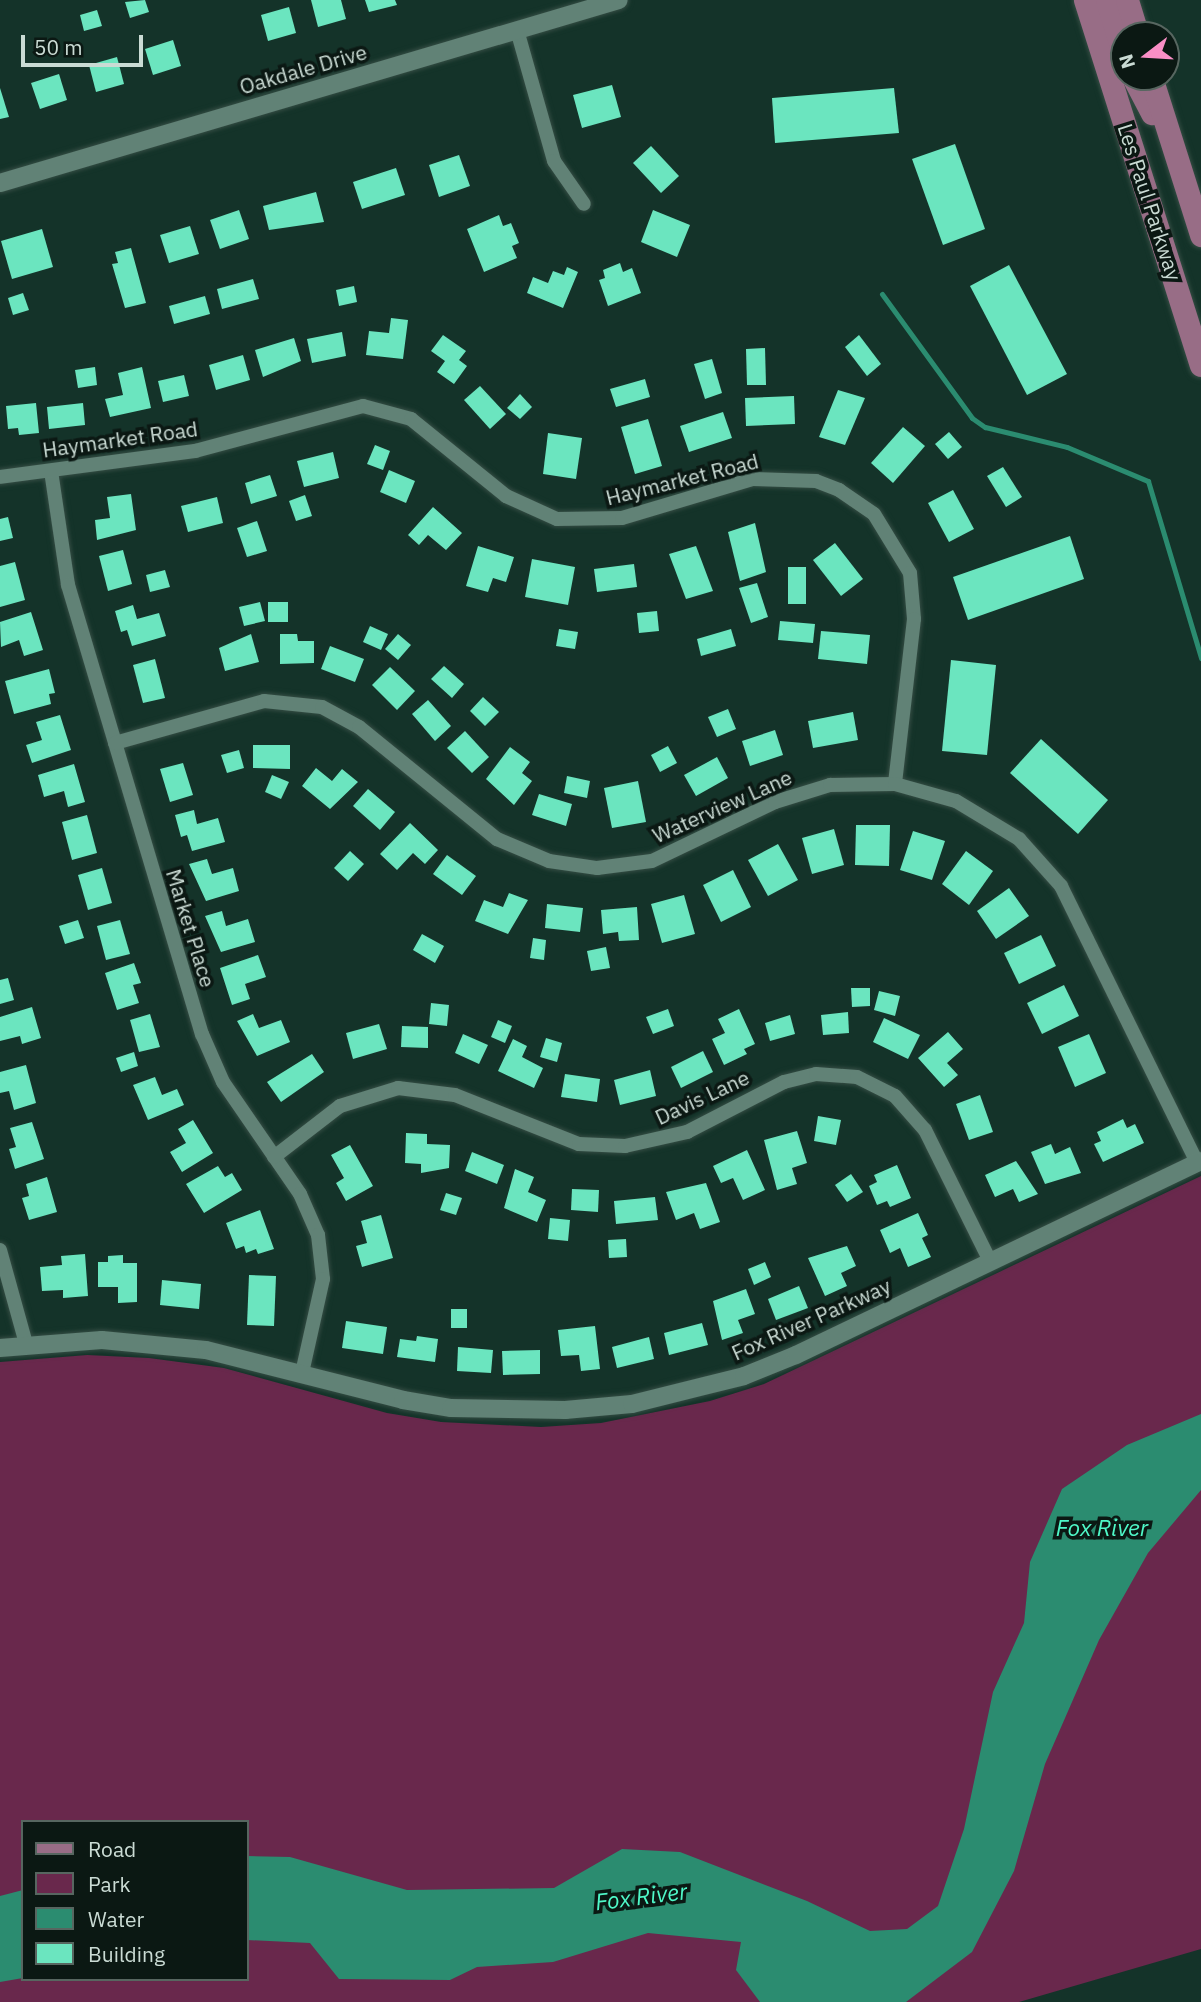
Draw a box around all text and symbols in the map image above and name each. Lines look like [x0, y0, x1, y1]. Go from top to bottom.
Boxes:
scale bar [24, 21, 147, 65]
north arrow [1110, 21, 1180, 91]
text: 50 m [34, 33, 83, 61]
street label: Oakdale Drive [236, 39, 370, 99]
text: N [1113, 51, 1140, 72]
street label: Les Paul Parkway [1113, 120, 1187, 284]
street label: Haymarket Road [41, 416, 199, 462]
street label: Haymarket Road [603, 448, 761, 510]
street label: Waterview Lane [648, 764, 796, 848]
street label: Market Place [161, 866, 221, 990]
street label: Davis Lane [651, 1064, 753, 1130]
street label: Fox River Parkway [728, 1273, 894, 1365]
water label: Fox River [1056, 1513, 1148, 1541]
legend [21, 1820, 248, 1981]
text: Road [88, 1835, 136, 1863]
text: Park [88, 1870, 131, 1898]
water label: Fox River [593, 1877, 689, 1915]
text: Water [88, 1905, 144, 1933]
text: Building [88, 1940, 165, 1968]

